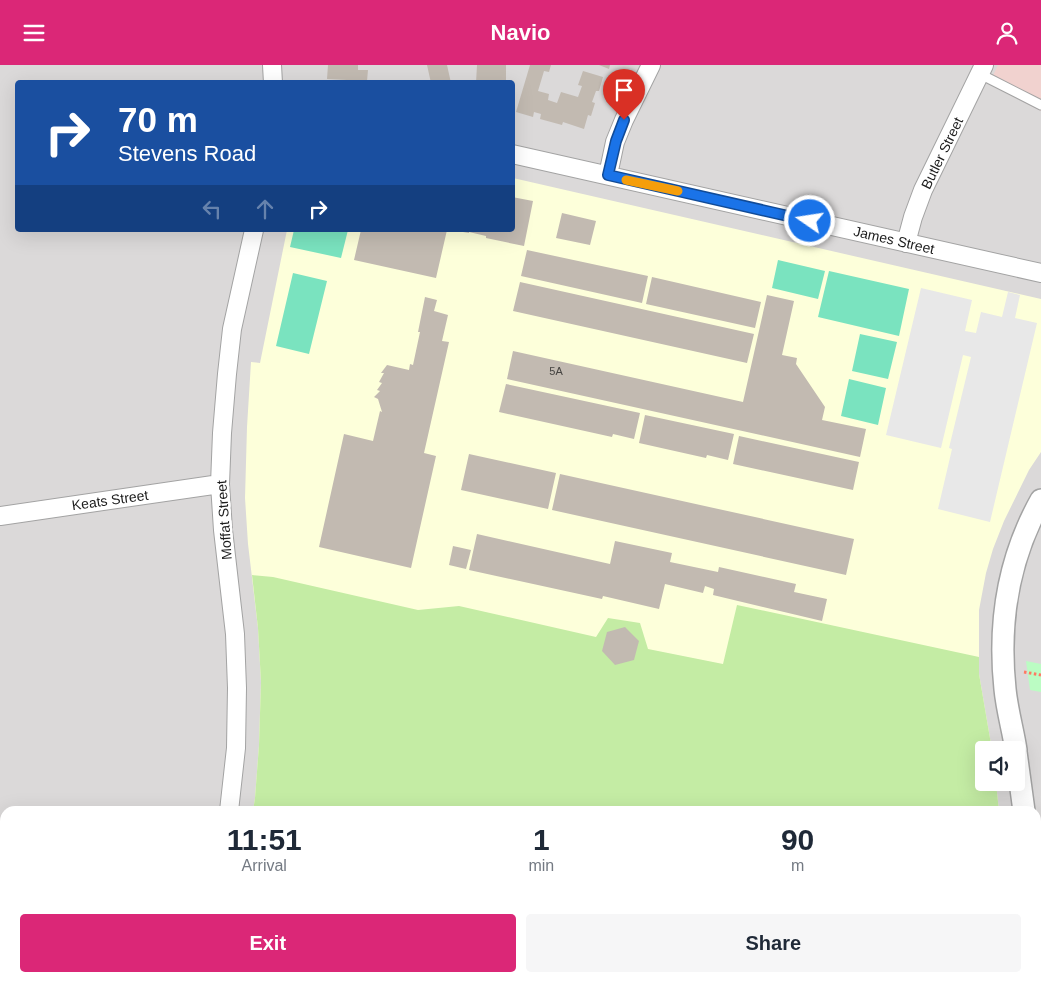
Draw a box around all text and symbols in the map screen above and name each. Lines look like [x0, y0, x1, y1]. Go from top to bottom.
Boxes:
icon: menu [20, 19, 48, 47]
icon: person [993, 19, 1021, 47]
text: Navio [491, 20, 550, 45]
pin [603, 69, 645, 120]
icon: arrive [610, 76, 638, 104]
icon: right [35, 100, 100, 165]
text: 70 m [118, 100, 198, 139]
street label: Butler Street [918, 114, 966, 191]
text: Stevens Road [118, 141, 256, 166]
position arrow [783, 194, 835, 246]
icon: left [198, 195, 226, 223]
icon: ahead [251, 195, 279, 223]
icon: right [304, 195, 332, 223]
street label: James Street [852, 223, 936, 257]
house number: 5A [549, 365, 563, 377]
street label: Moffat Street [213, 479, 235, 560]
street label: Keats Street [71, 487, 149, 513]
map controls [975, 741, 1025, 791]
button: sound [975, 741, 1025, 791]
text: 11:51 [227, 823, 302, 856]
text: 1 [533, 823, 550, 856]
text: 90 [781, 823, 814, 856]
text: Arrival [242, 857, 287, 874]
text: min [528, 857, 554, 874]
text: m [791, 857, 804, 874]
button: Exit [20, 914, 516, 972]
button: Share [526, 914, 1021, 972]

